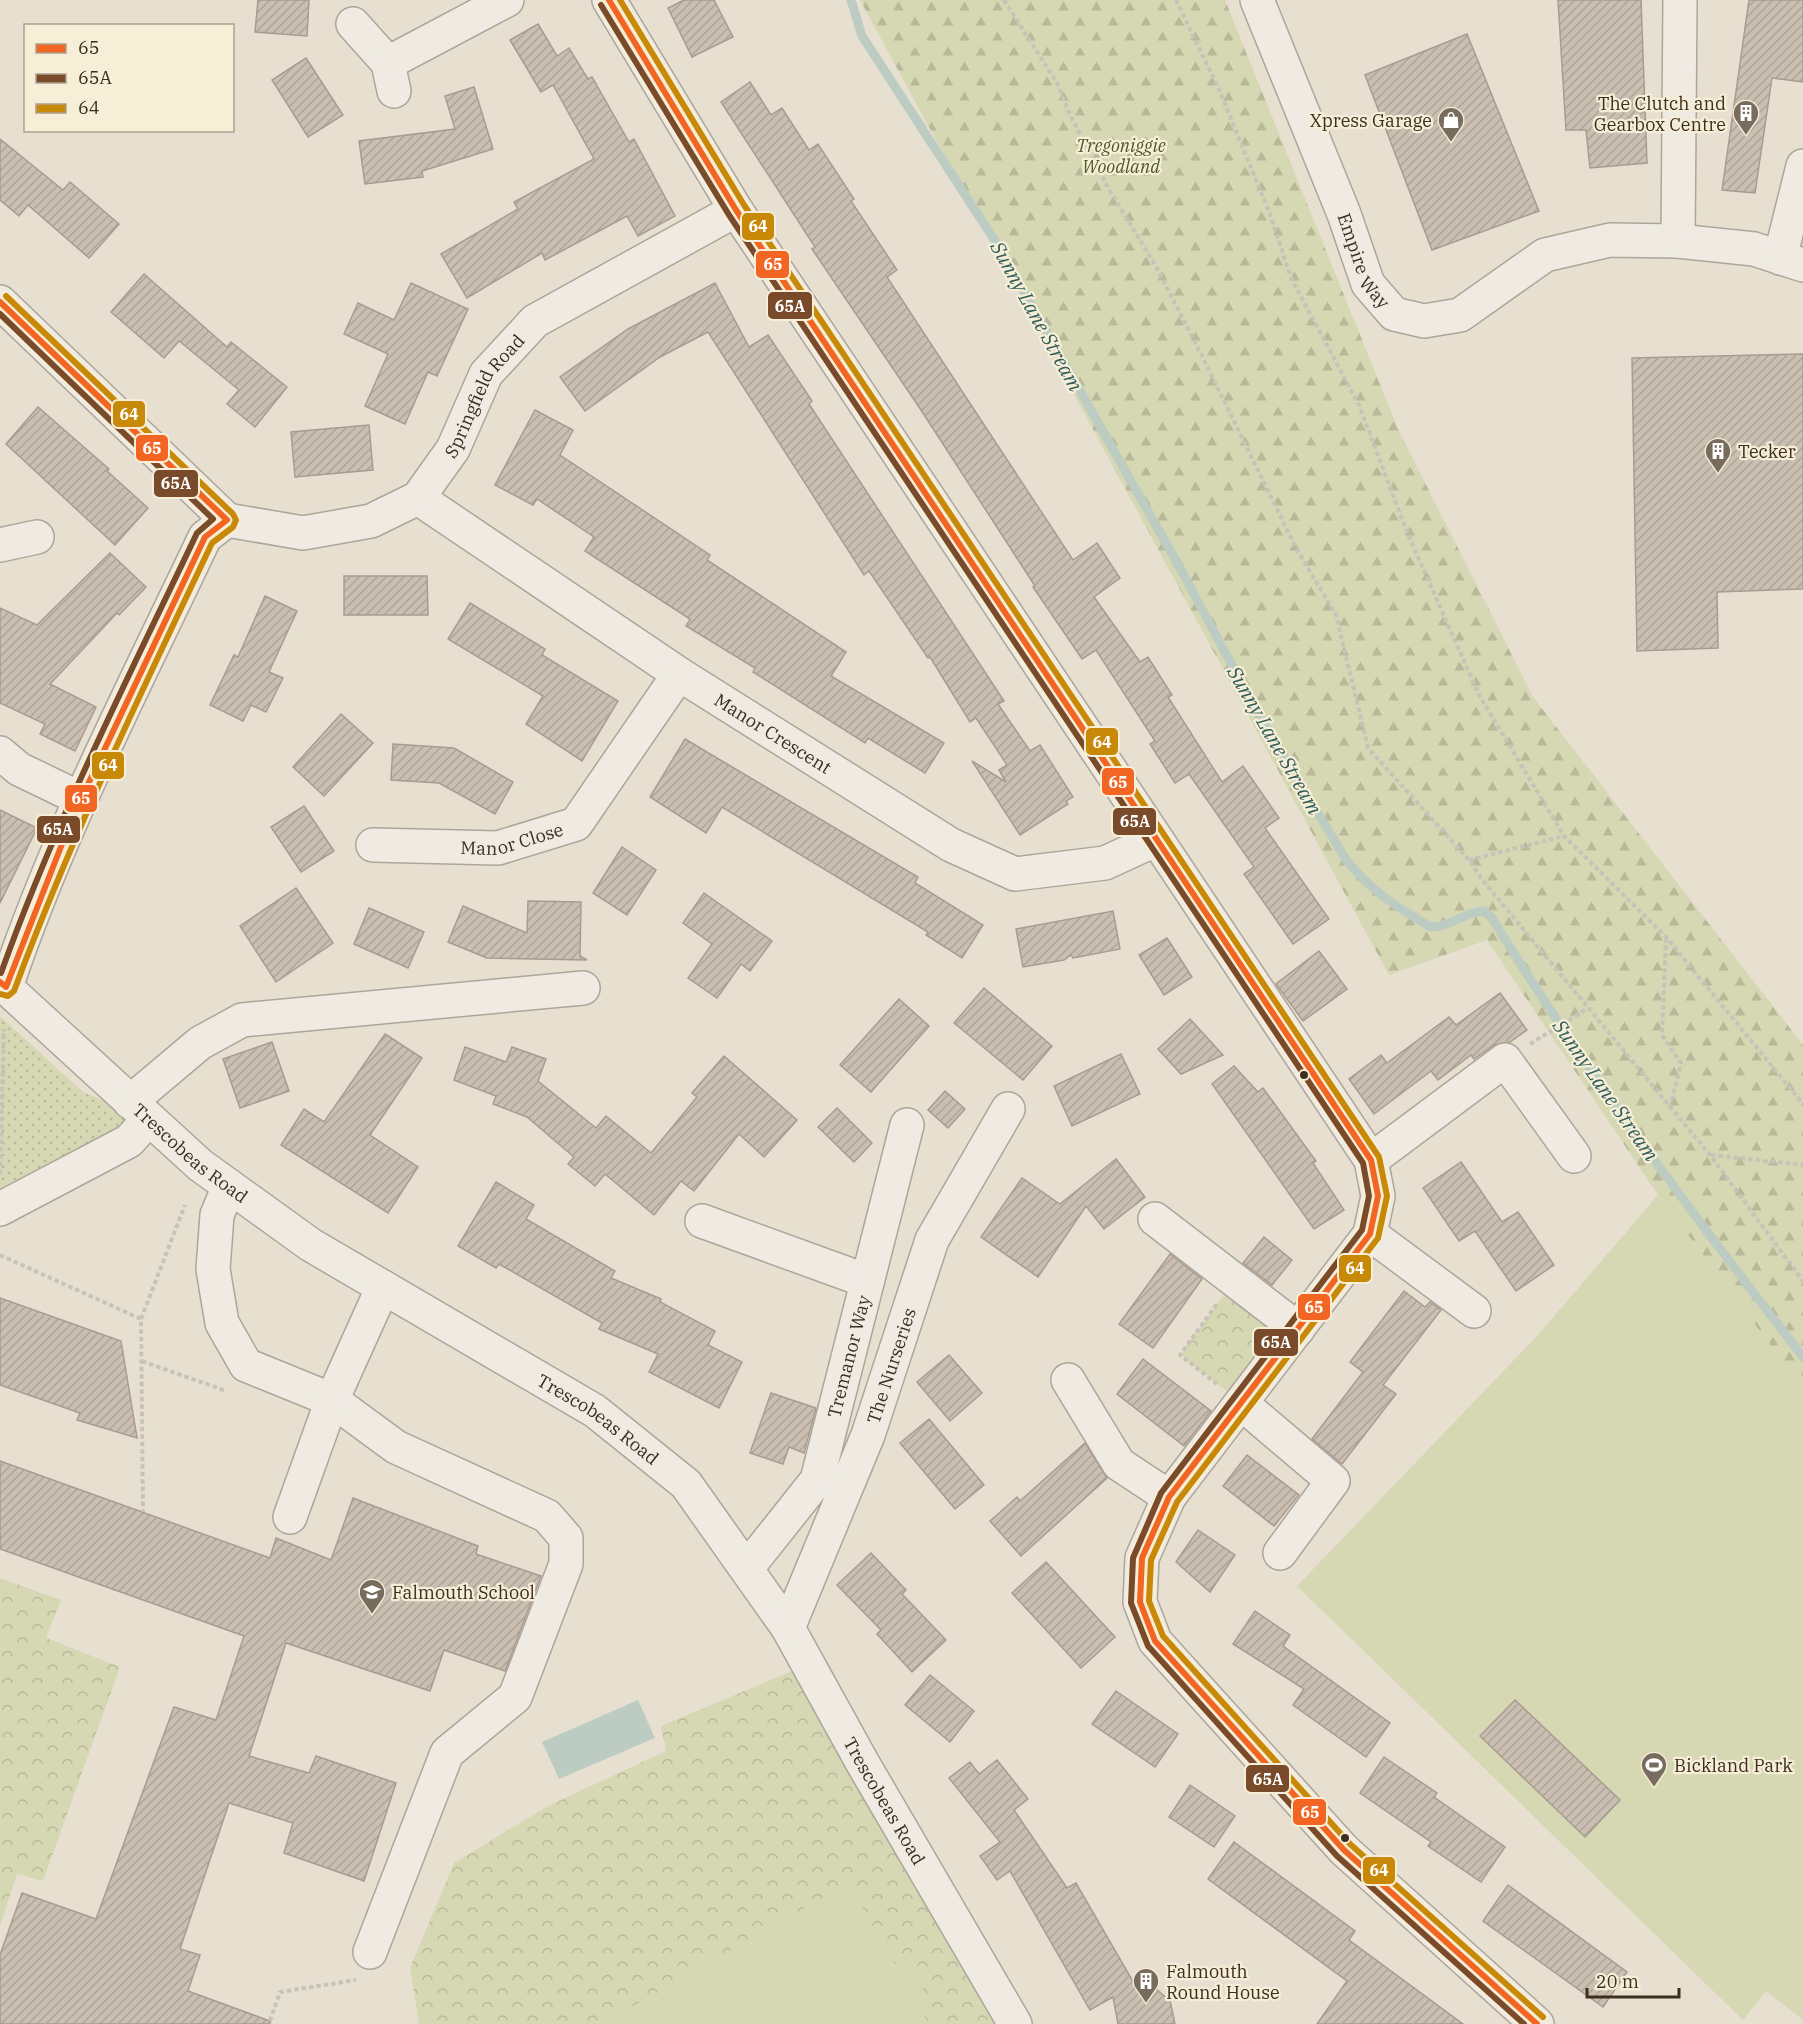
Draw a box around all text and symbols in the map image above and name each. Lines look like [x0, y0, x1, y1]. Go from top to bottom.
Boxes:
legend [24, 24, 234, 132]
text: 65 [78, 36, 100, 59]
text: 65A [78, 66, 113, 89]
place label: The Clutch and Gearbox Centre [1594, 92, 1726, 136]
text: 64 [78, 96, 100, 119]
building icon: The Clutch and Gearbox Centre [1731, 98, 1761, 136]
shop icon: Xpress Garage [1436, 105, 1466, 143]
place label: Xpress Garage [1310, 109, 1432, 132]
park label: Tregoniggie Woodland [1076, 134, 1166, 178]
street label: Empire Way [1333, 210, 1396, 313]
line badge: 64 [741, 212, 775, 241]
text: 64 [748, 216, 768, 236]
water label: Sunny Lane Stream [984, 235, 1089, 396]
line badge: 65 [755, 250, 790, 279]
text: 65 [763, 254, 783, 274]
line badge: 65A [767, 291, 813, 320]
text: 65A [775, 296, 805, 316]
street label: Springfield Road [439, 329, 529, 462]
line badge: 64 [112, 400, 146, 428]
text: 64 [119, 404, 139, 424]
line badge: 65 [135, 434, 169, 462]
building icon: Tecker [1703, 436, 1733, 474]
text: 65 [142, 438, 162, 458]
place label: Tecker [1738, 440, 1796, 463]
line badge: 65A [153, 469, 199, 498]
text: 65A [161, 473, 191, 493]
water label: Sunny Lane Stream [1221, 660, 1329, 819]
street label: Manor Crescent [710, 688, 836, 779]
line badge: 64 [1085, 727, 1119, 756]
text: 64 [1092, 732, 1112, 752]
line badge: 64 [91, 751, 125, 780]
text: 64 [98, 755, 118, 775]
line badge: 65 [1101, 767, 1135, 796]
text: 65 [1108, 772, 1128, 792]
line badge: 65 [64, 784, 98, 813]
text: 65 [71, 788, 91, 808]
line badge: 65A [1112, 807, 1157, 836]
text: 65A [1120, 811, 1150, 831]
line badge: 65A [36, 815, 81, 844]
street label: Manor Close [460, 817, 566, 859]
text: 65A [43, 819, 73, 839]
water label: Sunny Lane Stream [1546, 1013, 1665, 1166]
unlabelled marker [1298, 1069, 1310, 1081]
street label: Trescobeas Road [128, 1098, 253, 1208]
line badge: 64 [1338, 1254, 1372, 1283]
text: 64 [1345, 1258, 1365, 1278]
street label: Tremanor Way [822, 1292, 875, 1420]
line badge: 65 [1297, 1293, 1331, 1321]
text: 65 [1304, 1297, 1324, 1317]
street label: The Nurseries [861, 1305, 921, 1426]
line badge: 65A [1253, 1328, 1299, 1357]
text: 65A [1261, 1332, 1291, 1352]
street label: Trescobeas Road [533, 1368, 664, 1469]
school or university icon: Falmouth School [357, 1577, 387, 1615]
place label: Falmouth School [392, 1581, 535, 1604]
street label: Trescobeas Road [839, 1733, 931, 1869]
sports icon: Bickland Park [1639, 1750, 1669, 1788]
place label: Bickland Park [1674, 1754, 1793, 1777]
line badge: 65A [1245, 1764, 1290, 1793]
text: 65A [1253, 1769, 1283, 1789]
line badge: 65 [1292, 1798, 1327, 1826]
text: 65 [1300, 1802, 1320, 1822]
unlabelled marker [1339, 1832, 1351, 1844]
line badge: 64 [1362, 1856, 1396, 1885]
text: 64 [1369, 1860, 1389, 1880]
place label: Falmouth Round House [1166, 1960, 1280, 2004]
scale bar [1587, 1961, 1678, 1999]
building icon: Falmouth Round House [1131, 1966, 1161, 2004]
text: 20 m [1596, 1970, 1639, 1993]

